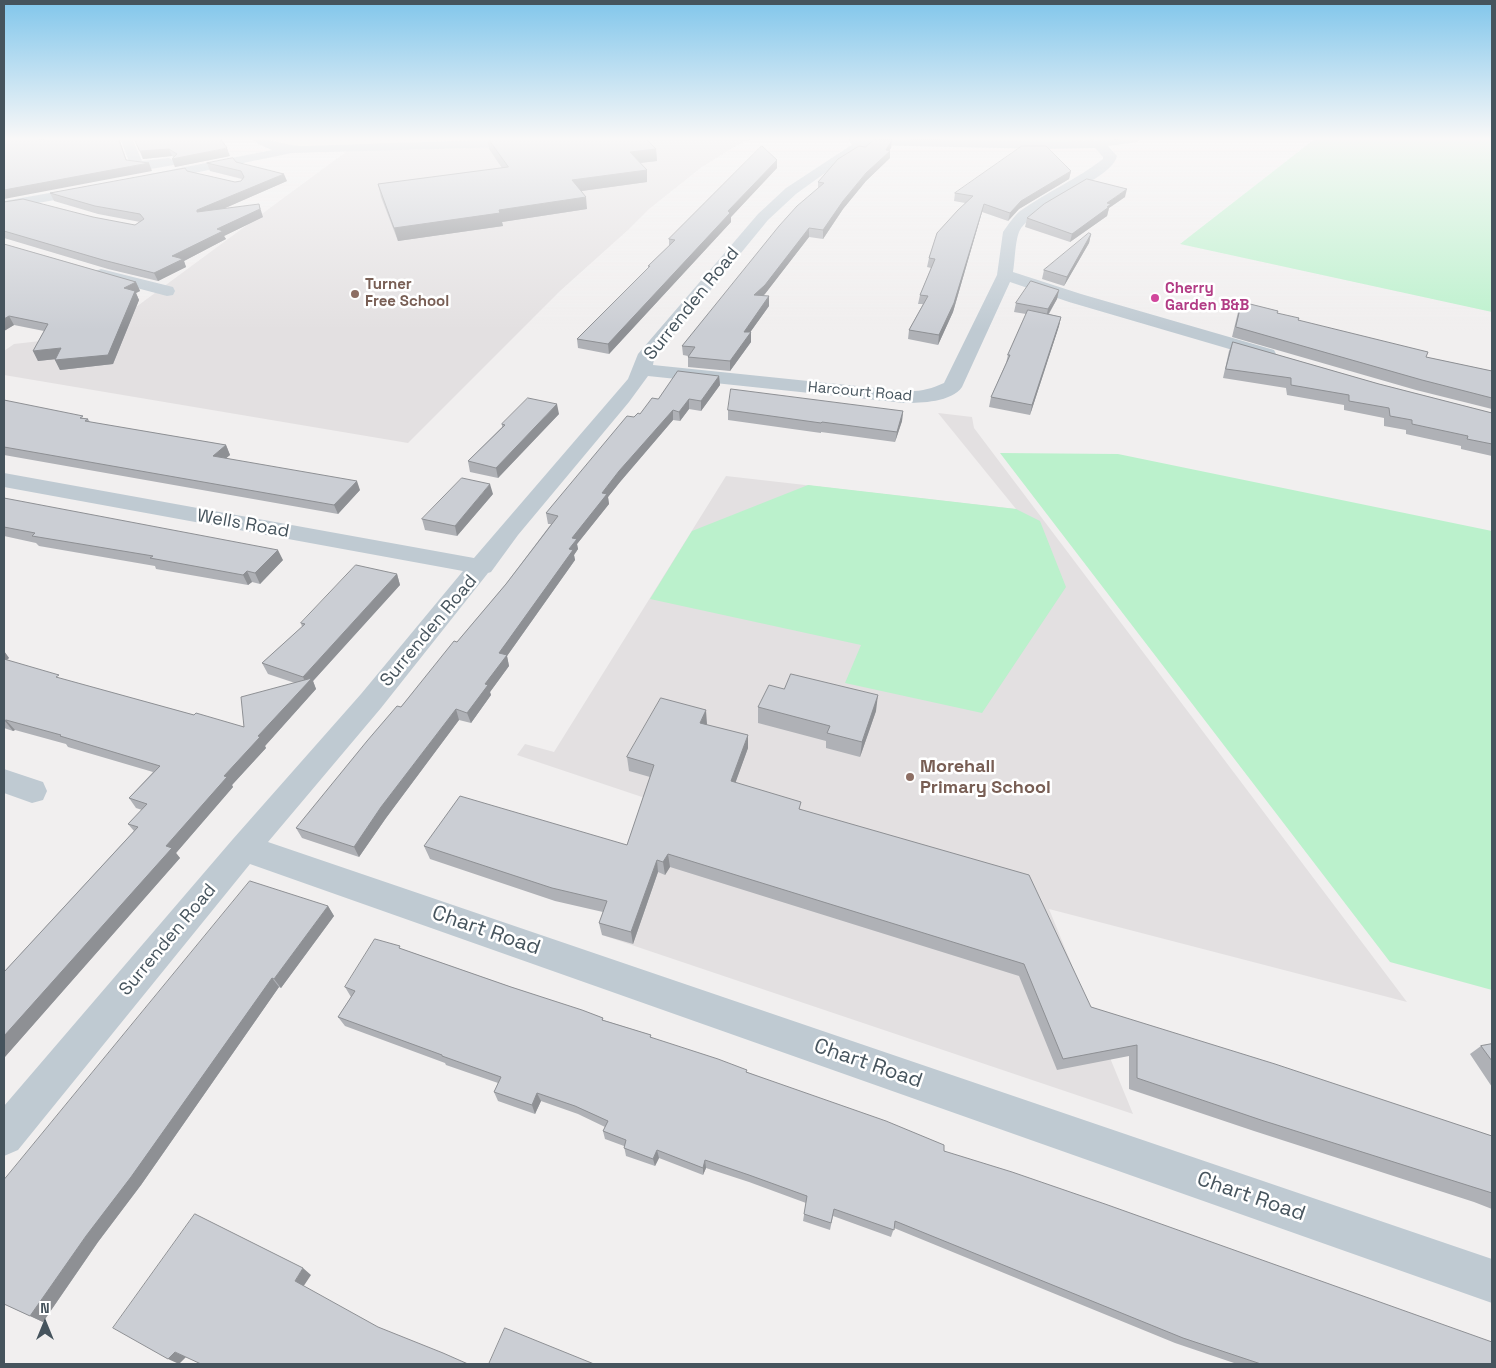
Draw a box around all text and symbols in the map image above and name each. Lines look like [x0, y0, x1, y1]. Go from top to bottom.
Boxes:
street label: Surrenden Road [640, 243, 744, 365]
place label: Turner Free School [365, 276, 449, 311]
place label: Cherry Garden B&B [1165, 280, 1249, 315]
marker: Turner Free School [349, 288, 361, 300]
marker: Cherry Garden B&B [1149, 292, 1161, 304]
street label: Harcourt Road [807, 378, 913, 406]
street label: Wells Road [195, 505, 291, 543]
street label: Surrenden Road [376, 571, 482, 691]
place label: Morehall Primary School [920, 756, 1051, 799]
marker: Morehall Primary School [904, 771, 916, 783]
street label: Surrenden Road [115, 880, 221, 1000]
street label: Chart Road [429, 901, 543, 961]
street label: Chart Road [811, 1034, 925, 1094]
street label: Chart Road [1194, 1167, 1308, 1227]
north arrow [20, 1298, 70, 1348]
text: N [40, 1299, 50, 1317]

